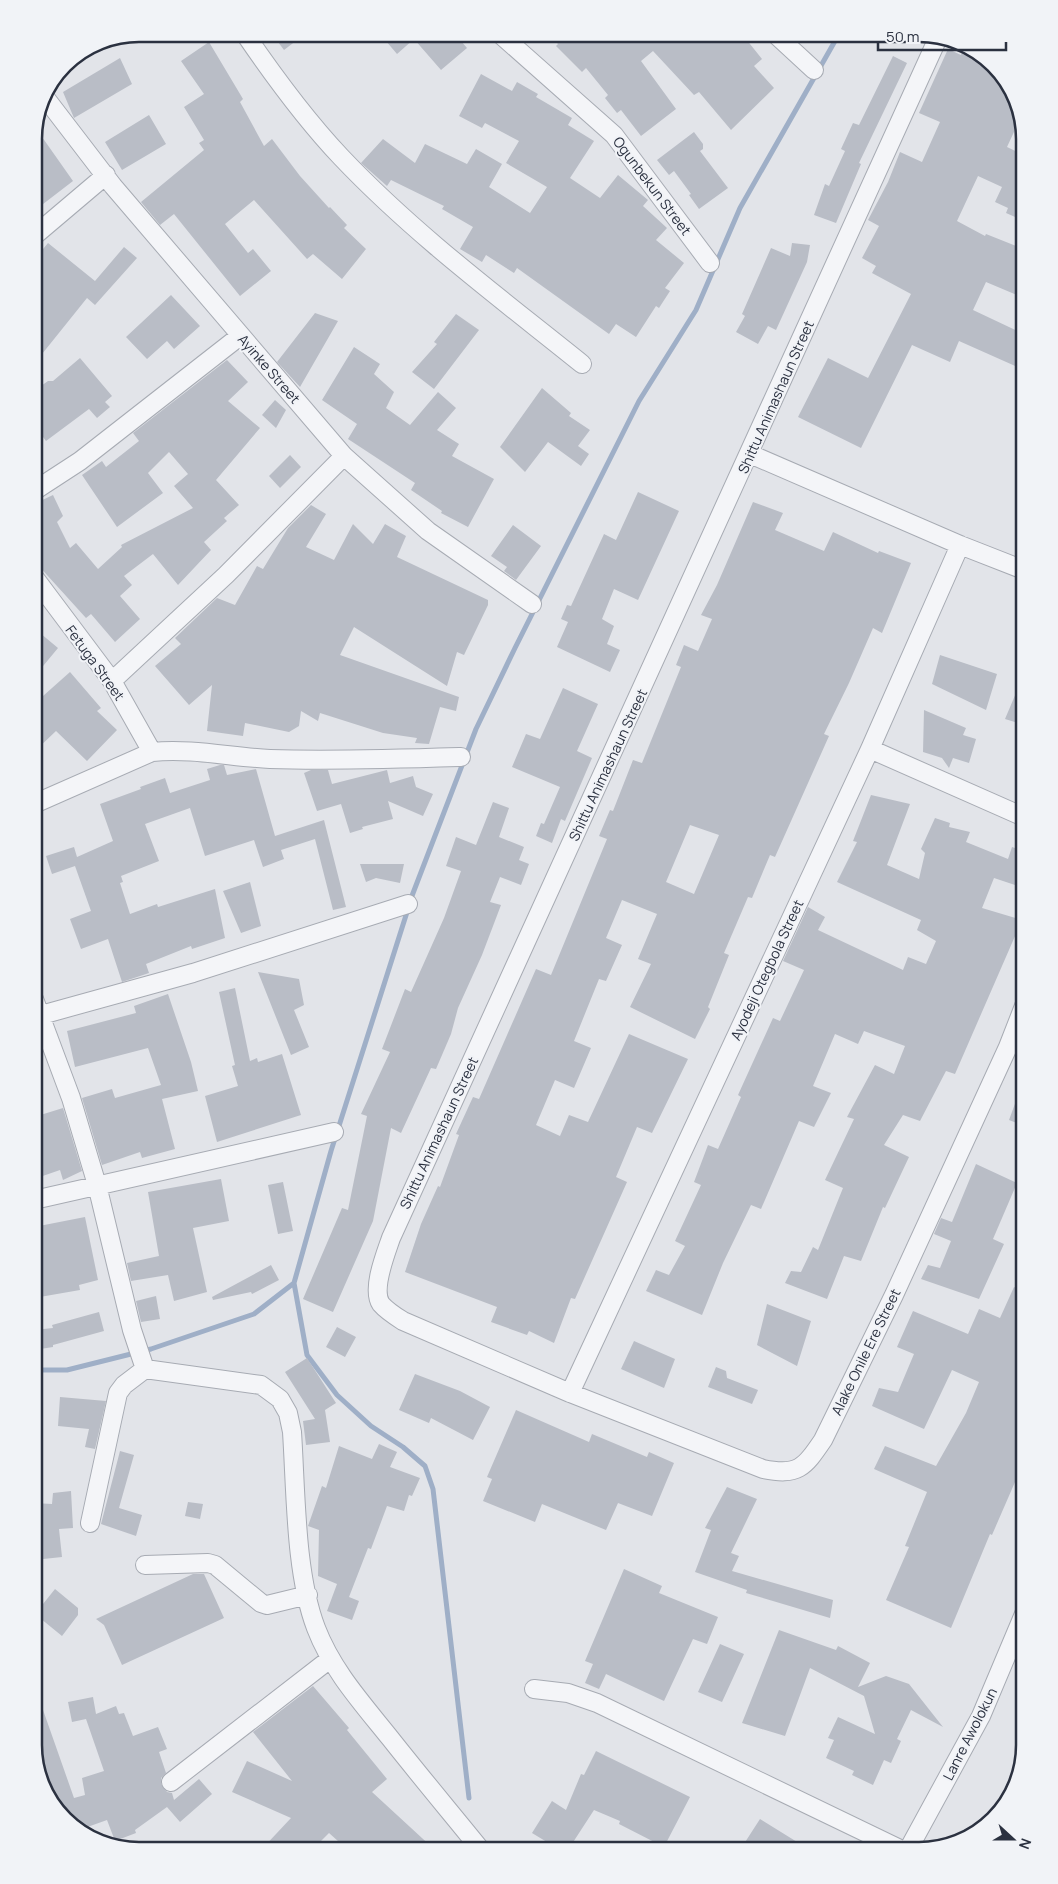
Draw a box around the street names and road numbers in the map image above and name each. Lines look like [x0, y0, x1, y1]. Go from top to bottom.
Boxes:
street label: Ogunbekun Street [609, 132, 696, 239]
street label: Shittu Animashaun Street [733, 317, 818, 476]
street label: Ayinke Street [234, 330, 305, 408]
street label: Fetuga Street [62, 621, 129, 705]
street label: Shittu Animashaun Street [564, 685, 651, 844]
street label: Ayodeji Otegbola Street [726, 896, 808, 1043]
street label: Shittu Animashaun Street [395, 1053, 482, 1212]
street label: Alake Onile Ere Street [827, 1285, 905, 1418]
street label: Lanre Awolokun [938, 1684, 1001, 1783]

